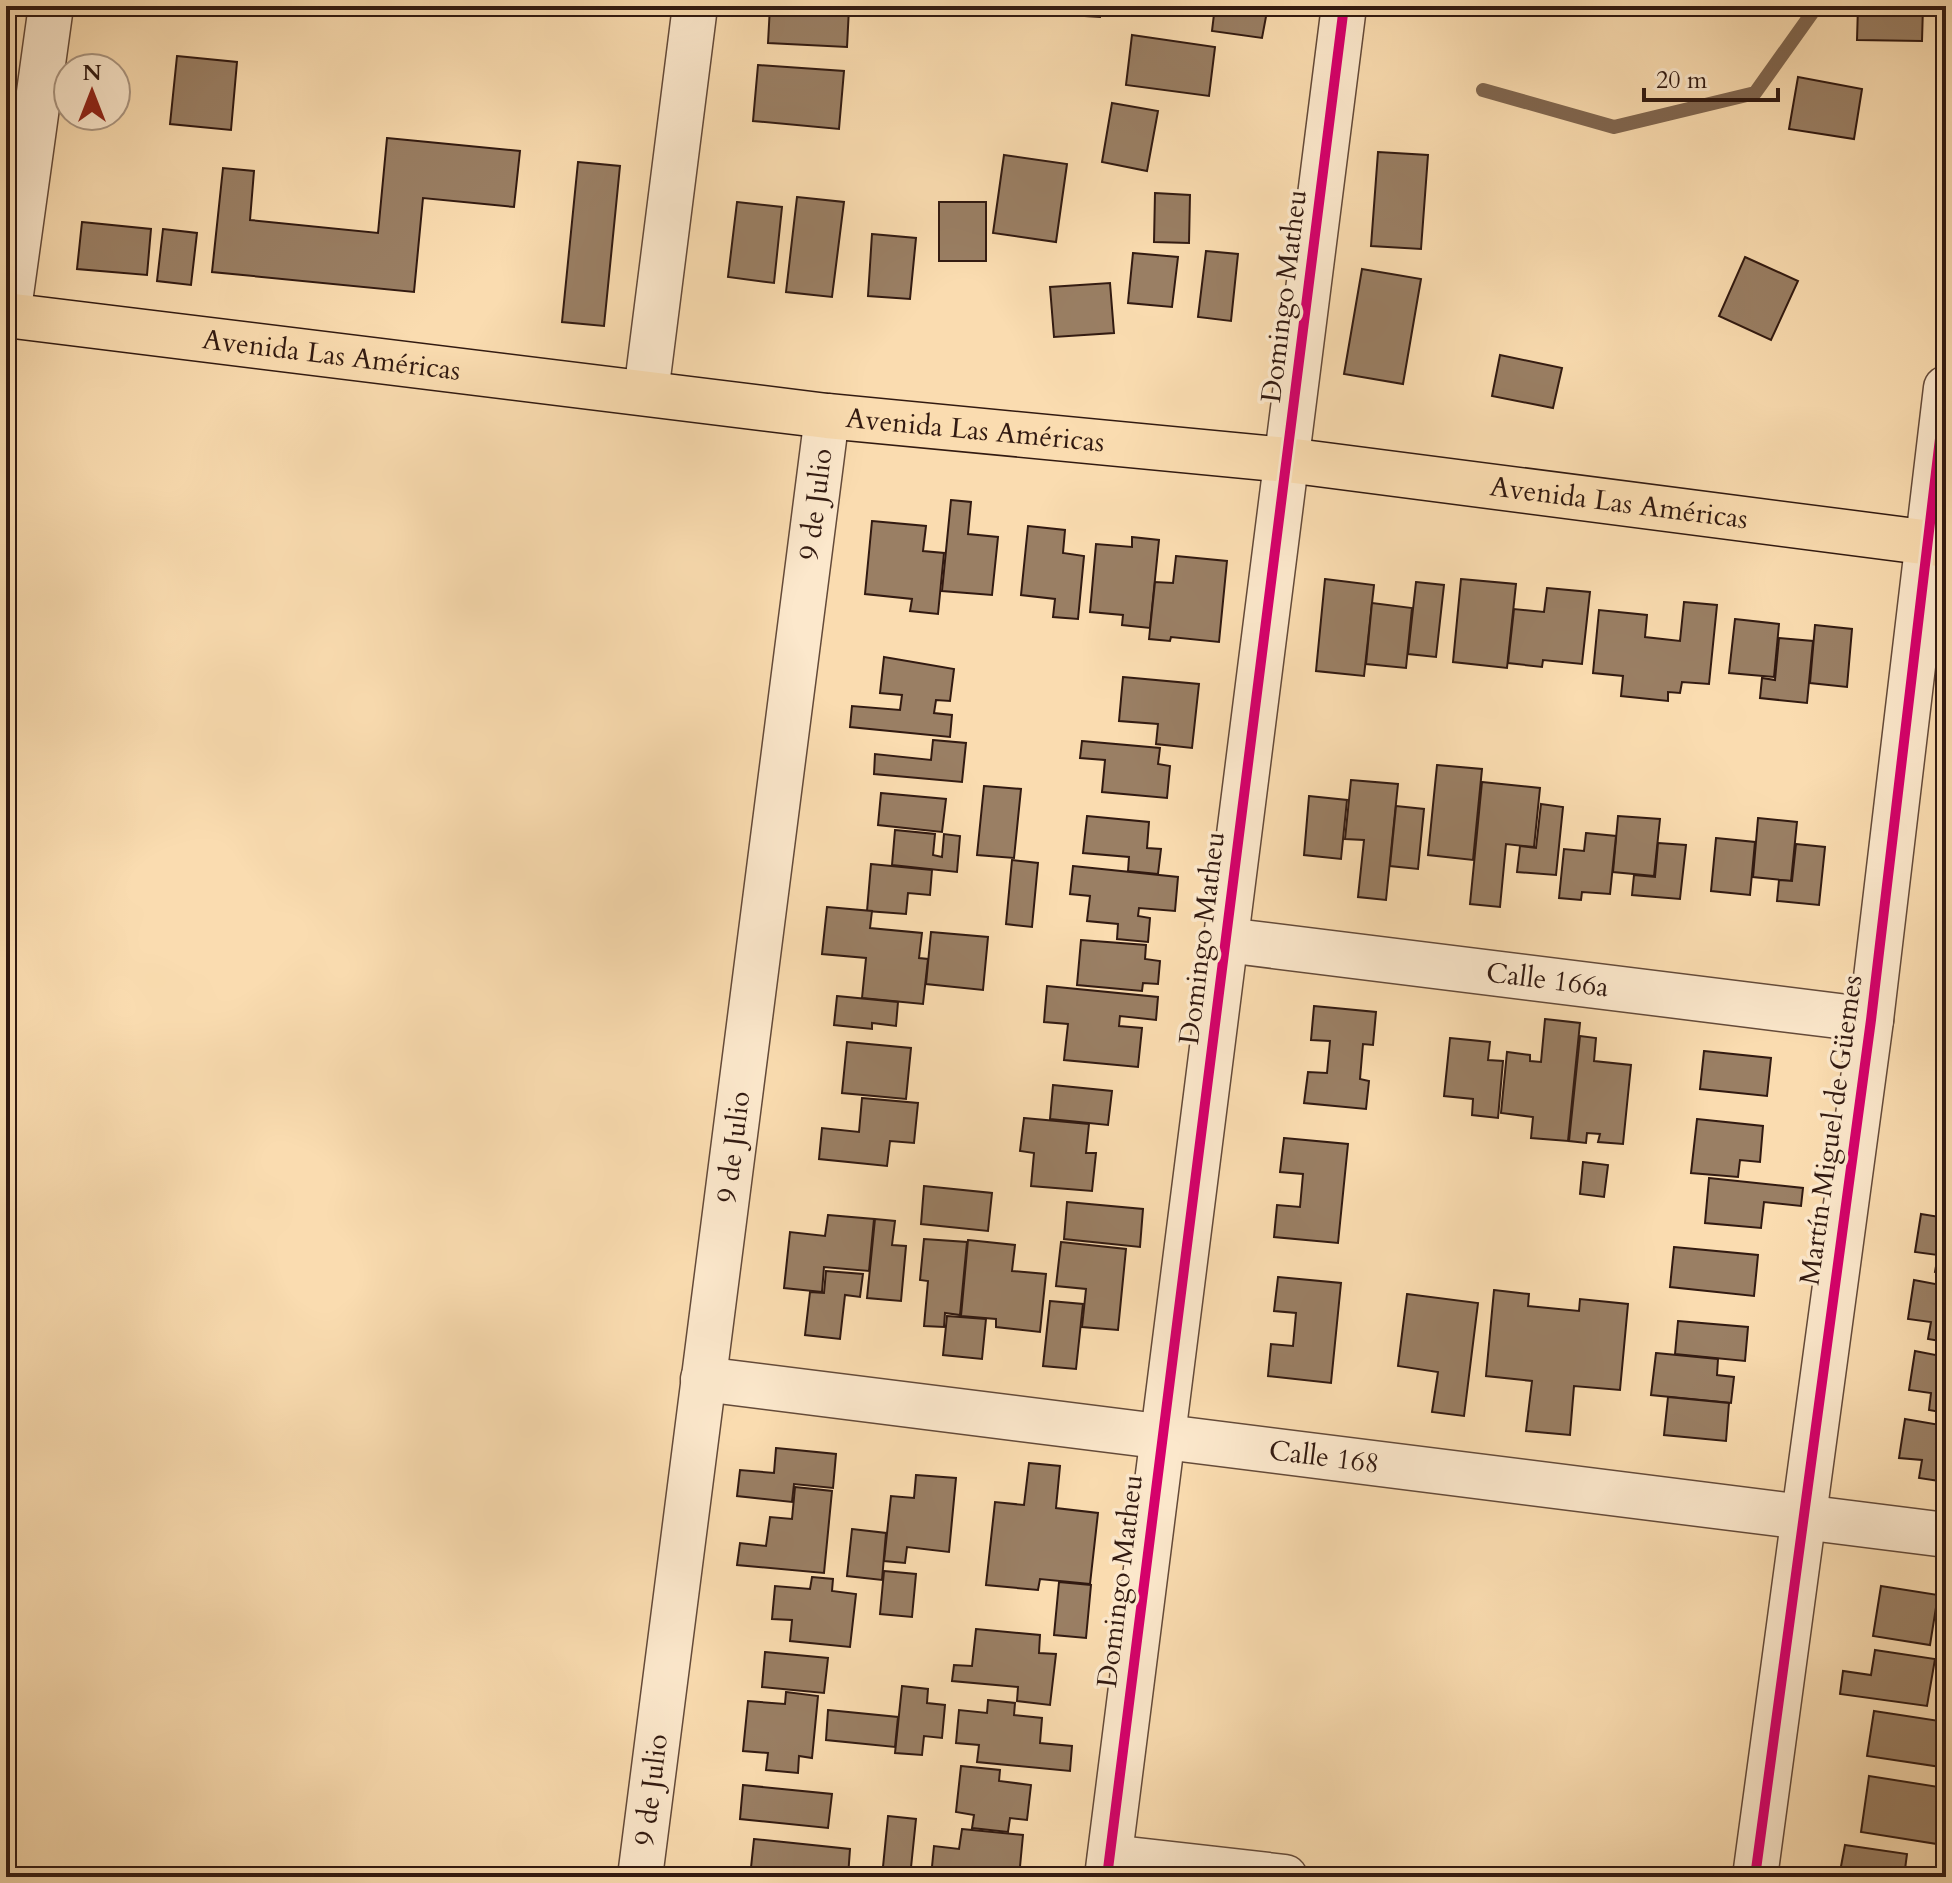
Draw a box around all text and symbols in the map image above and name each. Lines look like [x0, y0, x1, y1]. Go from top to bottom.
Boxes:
north arrow [52, 52, 132, 132]
scale bar [1644, 52, 1778, 102]
text: N [82, 58, 102, 88]
text: 20 m [1656, 64, 1708, 97]
street label: Domingo Matheu [1252, 187, 1316, 405]
street label: Avenida Las Américas [200, 320, 463, 390]
street label: Avenida Las Américas [844, 399, 1106, 461]
street label: 9 de Julio [790, 446, 842, 562]
street label: Avenida Las Américas [1488, 467, 1750, 538]
street label: Domingo Matheu [1170, 829, 1234, 1047]
street label: Calle 166a [1484, 953, 1611, 1006]
street label: Martín Miguel de Güemes [1790, 973, 1872, 1287]
street label: 9 de Julio [707, 1089, 759, 1205]
street label: Calle 168 [1267, 1431, 1382, 1483]
street label: Domingo Matheu [1088, 1472, 1152, 1690]
street label: 9 de Julio [625, 1732, 677, 1848]

